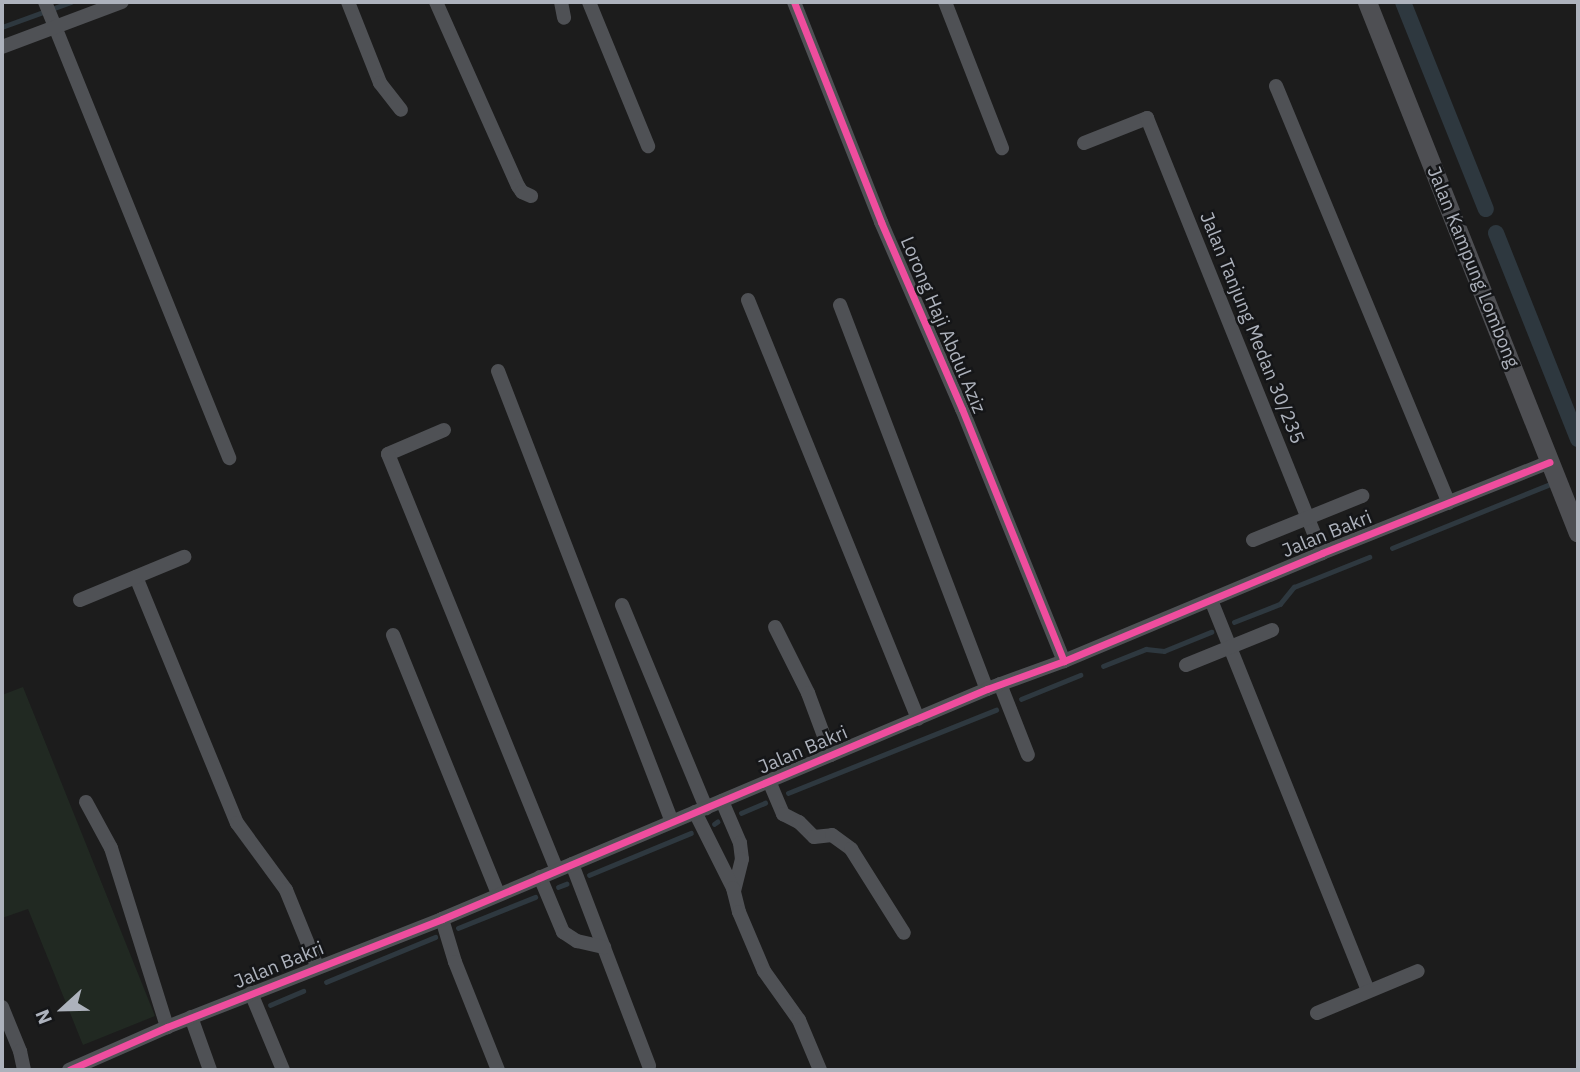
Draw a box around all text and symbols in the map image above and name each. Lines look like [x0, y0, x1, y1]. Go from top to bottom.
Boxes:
street label: Jalan Kampung Lombong [1422, 163, 1524, 371]
street label: Jalan Tanjung Medan 30/235 [1195, 209, 1309, 447]
street label: Lorong Haji Abdul Aziz [895, 233, 991, 417]
street label: Jalan Bakri [1279, 506, 1375, 562]
street label: Jalan Bakri [755, 721, 851, 779]
street label: Jalan Bakri [231, 937, 327, 993]
north arrow [28, 974, 98, 1044]
text: N [30, 1006, 57, 1028]

